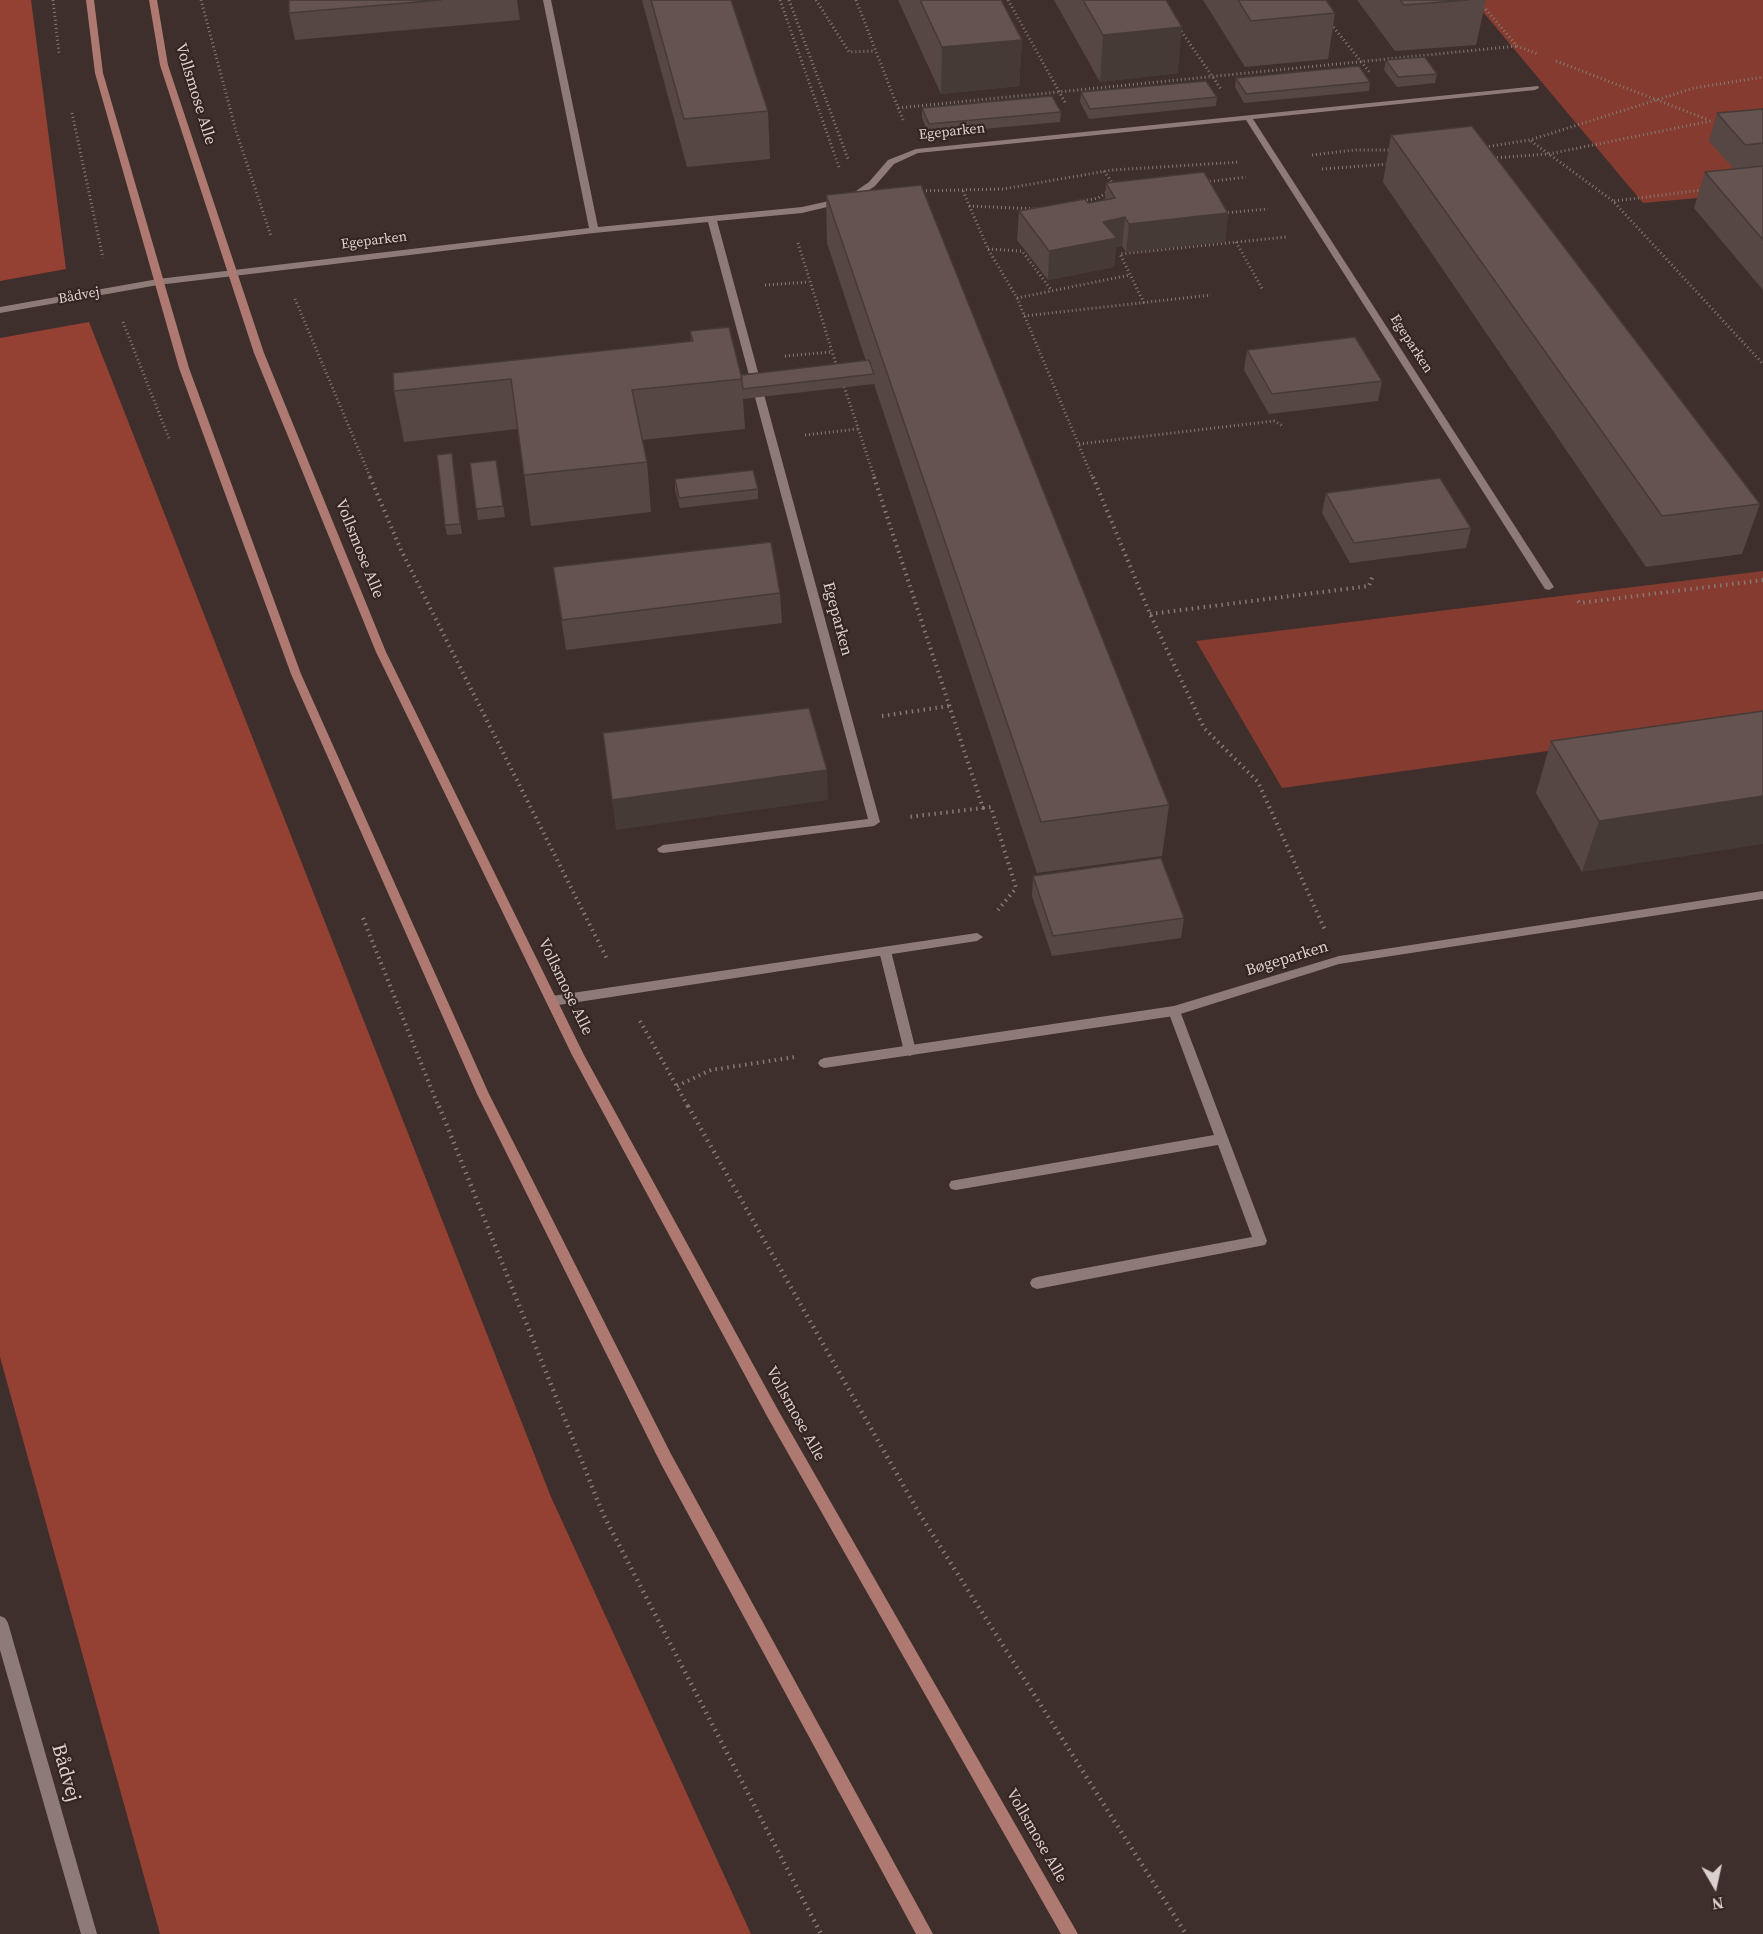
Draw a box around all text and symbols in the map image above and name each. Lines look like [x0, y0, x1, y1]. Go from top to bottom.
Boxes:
street label: Vollsmose Alle [170, 41, 220, 147]
street label: Egeparken [918, 120, 986, 144]
street label: Egeparken [340, 229, 408, 253]
street label: Bådvej [57, 284, 101, 308]
street label: Egeparken [1386, 312, 1436, 376]
street label: Vollsmose Alle [330, 497, 388, 601]
street label: Egeparken [818, 580, 856, 658]
street label: Vollsmose Alle [533, 936, 597, 1038]
street label: Bøgeparken [1243, 937, 1331, 981]
street label: Vollsmose Alle [761, 1363, 829, 1465]
street label: Bådvej [45, 1741, 85, 1805]
street label: Vollsmose Alle [1001, 1786, 1071, 1886]
north arrow [1685, 1856, 1745, 1916]
text: N [1710, 1892, 1725, 1916]

